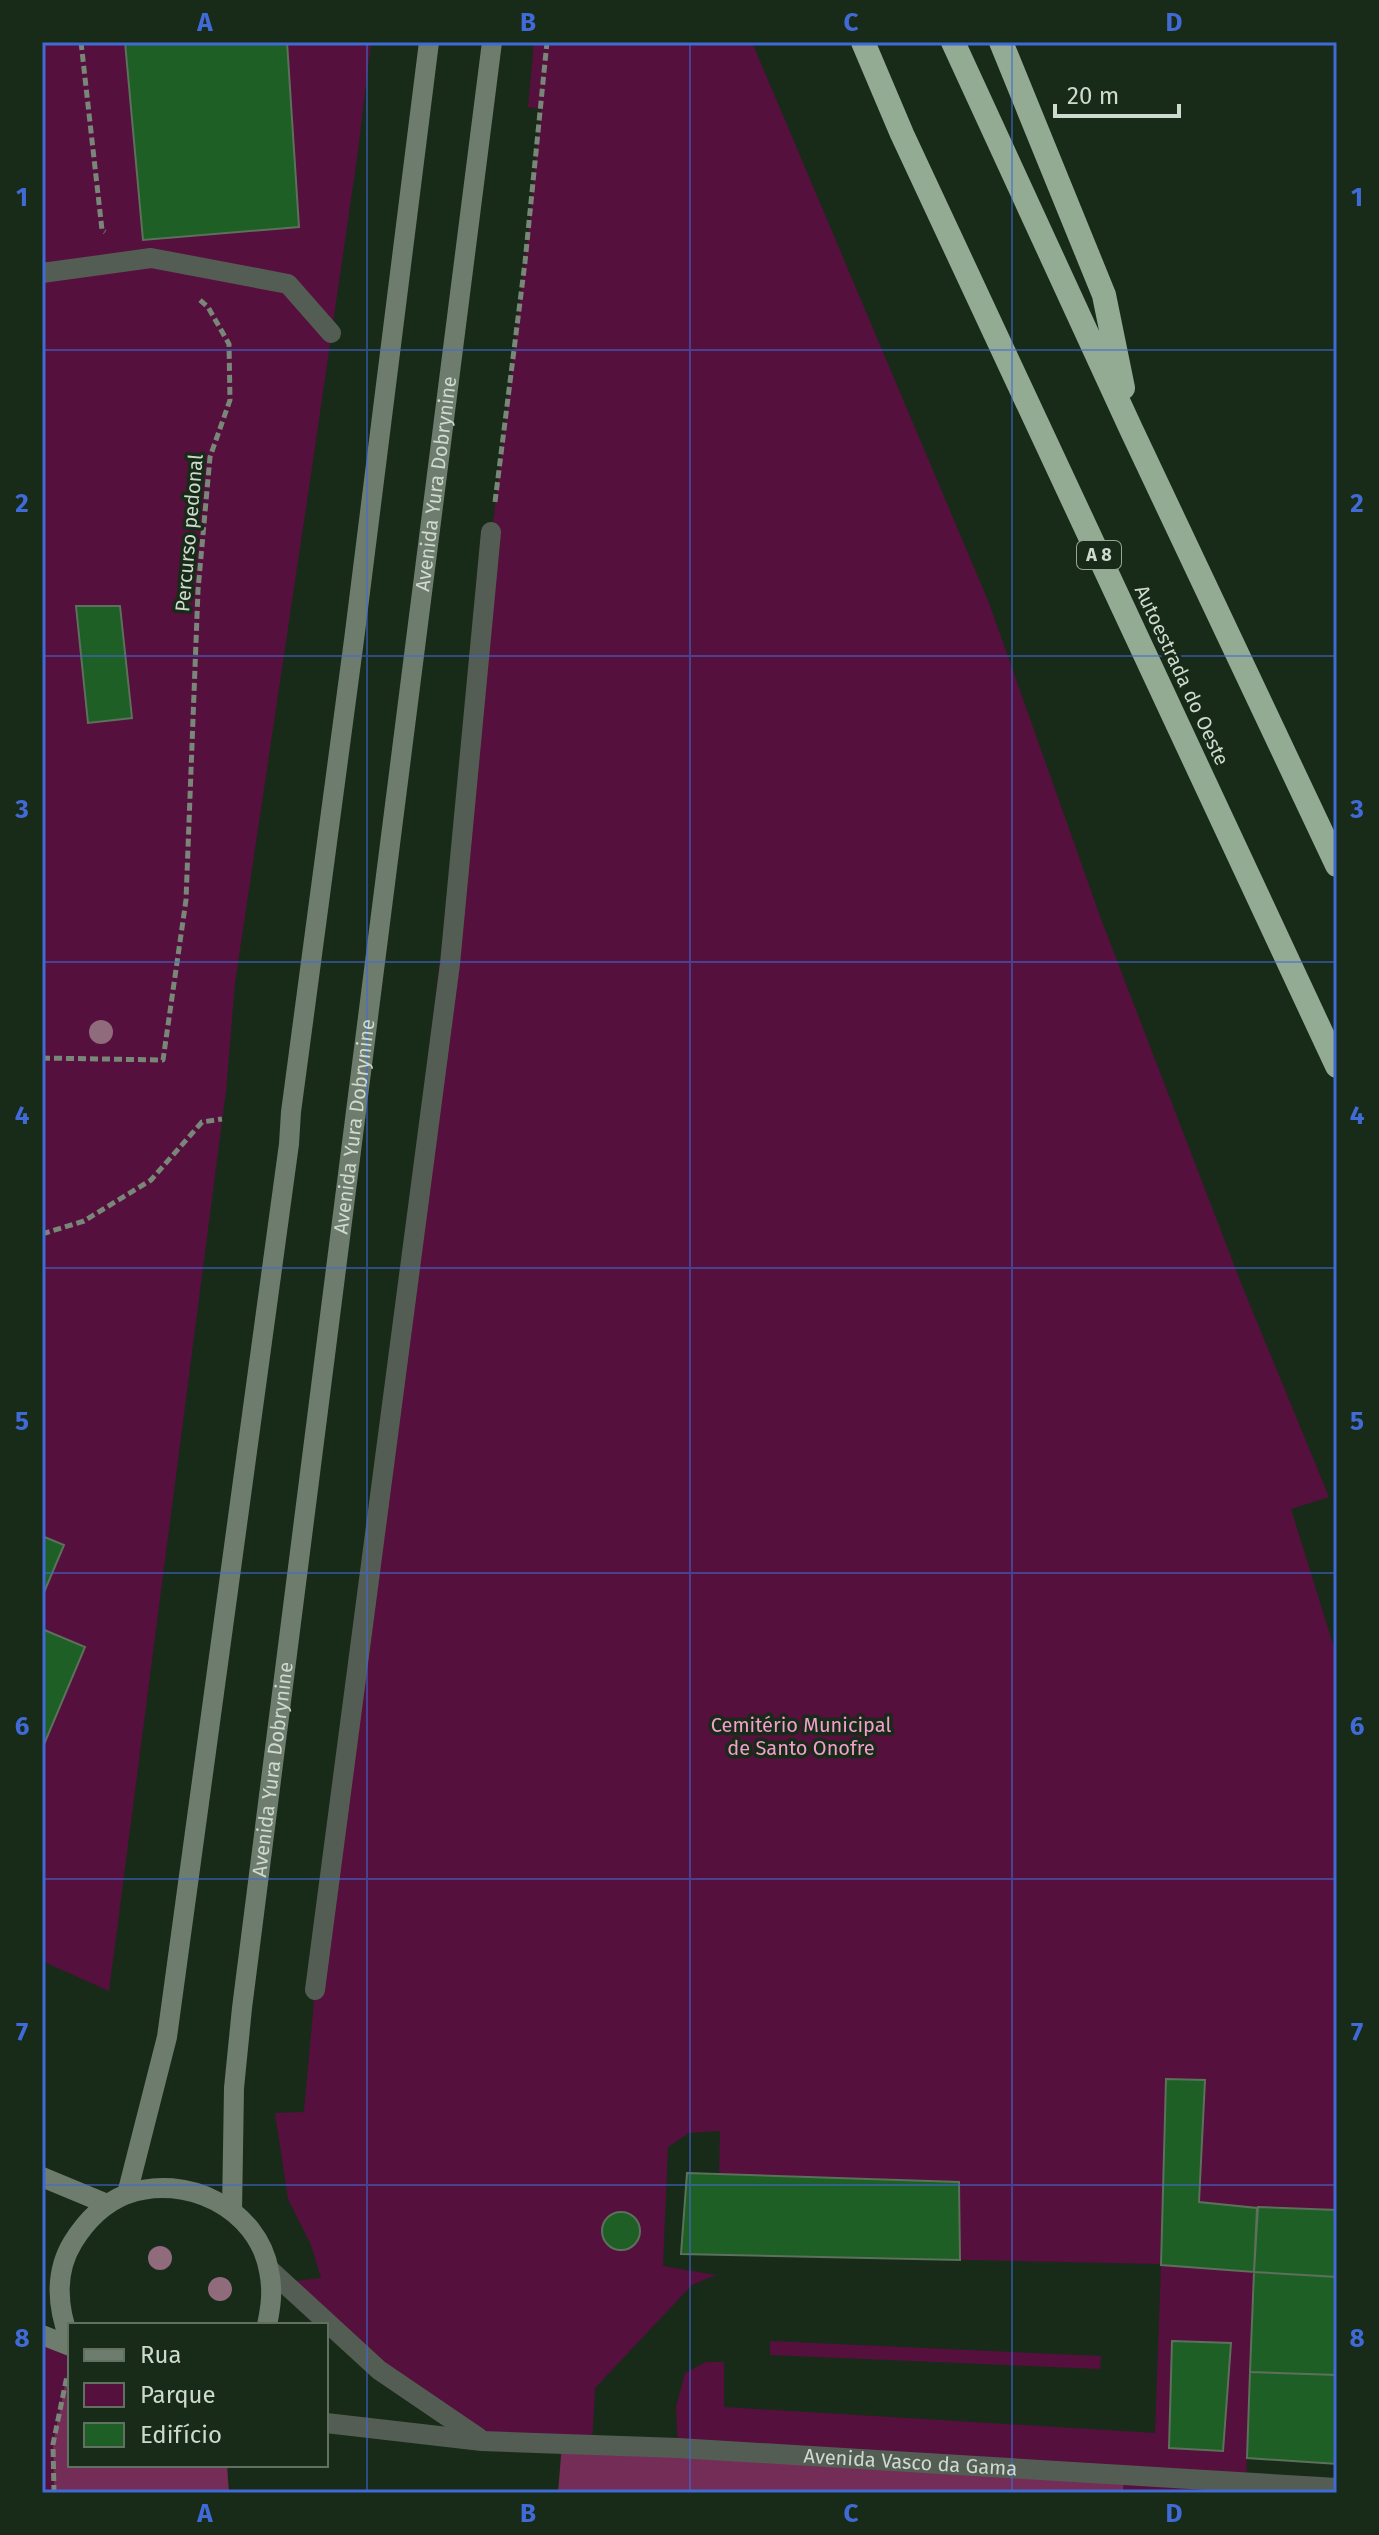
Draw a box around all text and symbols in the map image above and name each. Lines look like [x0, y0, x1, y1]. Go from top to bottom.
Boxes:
text: A [196, 7, 213, 38]
text: B [520, 7, 536, 38]
text: C [844, 7, 859, 38]
text: D [1166, 7, 1183, 38]
scale bar [1055, 68, 1179, 118]
text: 20 m [1067, 82, 1119, 110]
text: 1 [16, 182, 28, 213]
text: 1 [1351, 182, 1363, 213]
street label: Avenida Yura Dobrynine [410, 375, 461, 593]
street label: Percurso pedonal [170, 453, 208, 613]
text: 2 [15, 488, 29, 519]
text: 2 [1350, 488, 1364, 519]
road number: A 8 [1077, 541, 1121, 569]
street label: Autoestrada do Oeste [1130, 581, 1234, 769]
text: 3 [14, 794, 29, 825]
text: 3 [1349, 794, 1364, 825]
street label: Avenida Yura Dobrynine [329, 1018, 380, 1235]
text: 4 [15, 1100, 30, 1131]
text: 4 [1350, 1100, 1365, 1131]
text: 5 [15, 1406, 29, 1437]
text: 5 [1350, 1406, 1364, 1437]
street label: Avenida Yura Dobrynine [247, 1660, 298, 1878]
text: 6 [15, 1711, 30, 1742]
text: 6 [1350, 1711, 1365, 1742]
park label: Cemitério Municipal de Santo Onofre [711, 1713, 891, 1760]
text: 7 [16, 2017, 28, 2048]
text: 7 [1351, 2017, 1363, 2048]
text: 8 [14, 2323, 30, 2354]
legend [68, 2323, 328, 2467]
text: 8 [1349, 2323, 1365, 2354]
text: Rua [140, 2341, 182, 2369]
text: Parque [140, 2381, 216, 2409]
text: Edifício [140, 2421, 222, 2449]
street label: Avenida Vasco da Gama [803, 2444, 1018, 2481]
text: A [196, 2498, 213, 2529]
text: B [520, 2498, 536, 2529]
text: C [844, 2498, 859, 2529]
text: D [1166, 2498, 1183, 2529]

